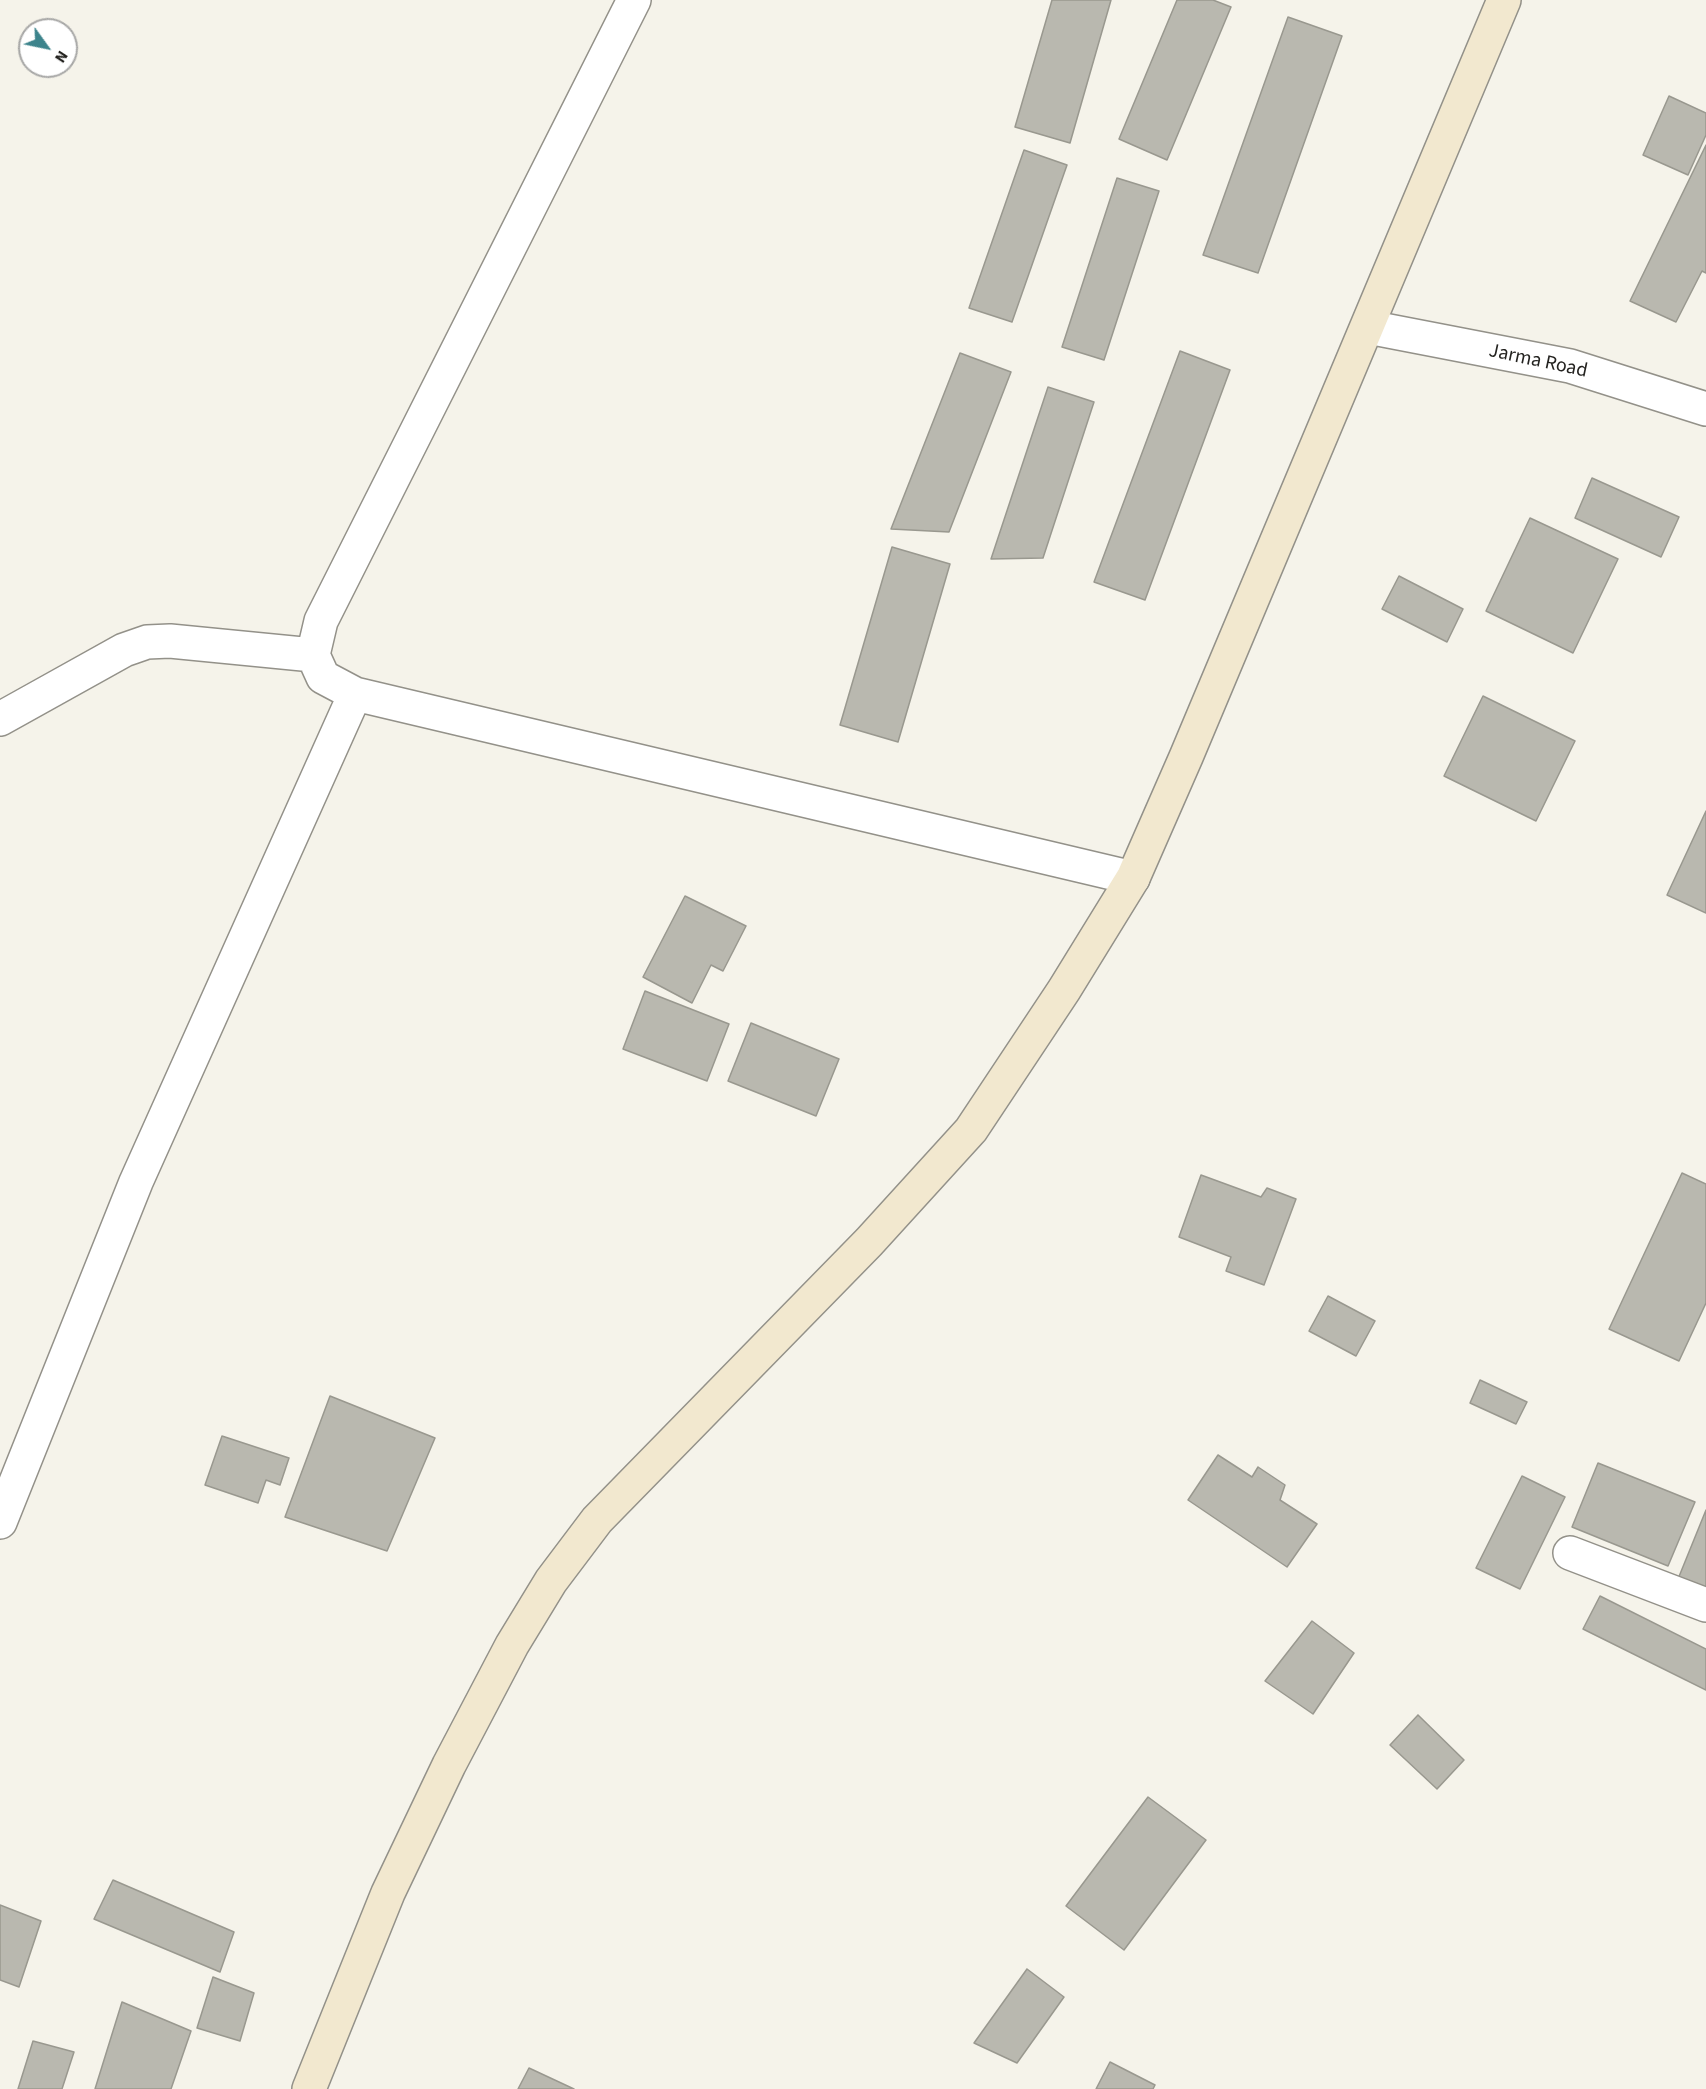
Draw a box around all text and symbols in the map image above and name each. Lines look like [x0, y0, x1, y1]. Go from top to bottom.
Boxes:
north arrow [18, 18, 78, 78]
text: N [49, 46, 74, 67]
street label: Jarma Road [1487, 340, 1589, 384]

